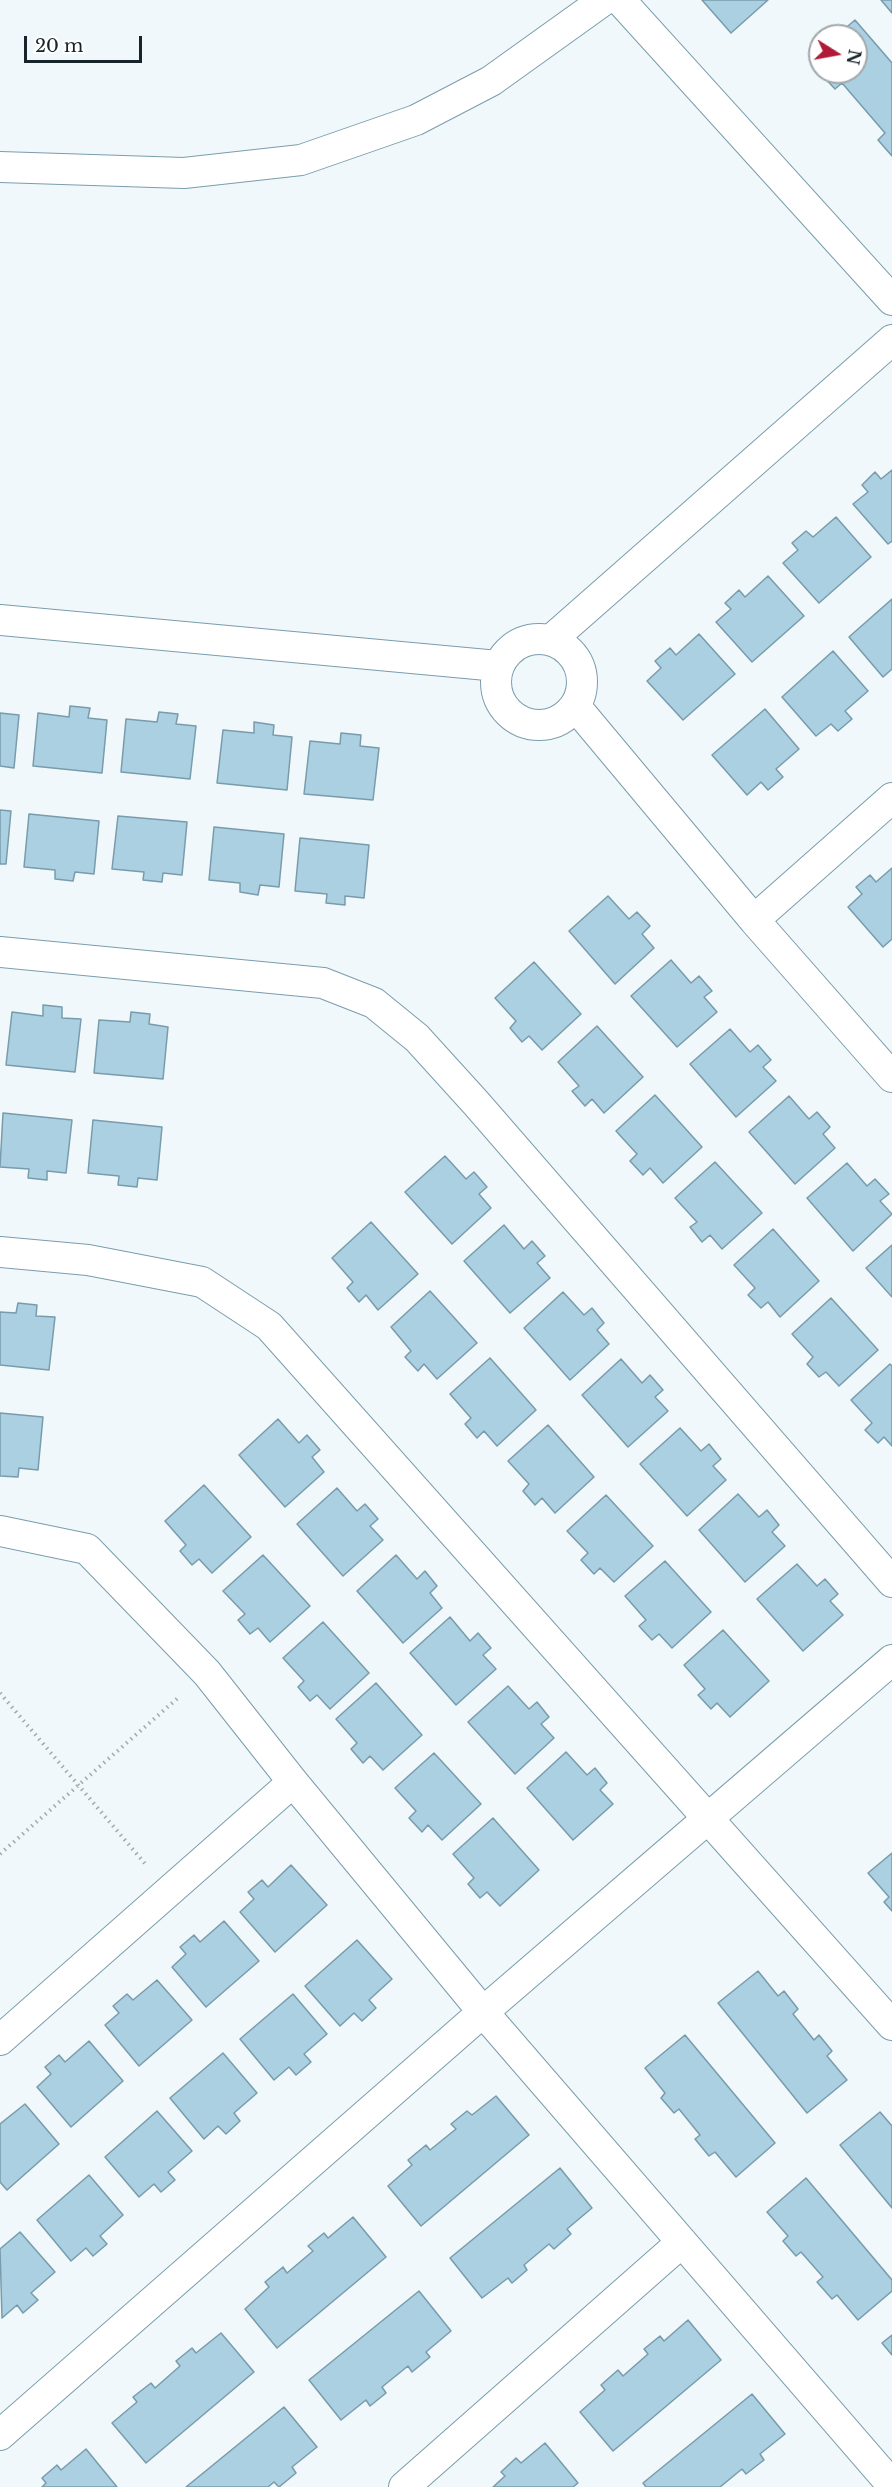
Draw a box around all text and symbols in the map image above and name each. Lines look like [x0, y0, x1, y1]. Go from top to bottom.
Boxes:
scale bar [27, 24, 146, 62]
north arrow [808, 24, 868, 84]
text: 20 m [35, 35, 83, 57]
text: N [842, 48, 865, 66]

